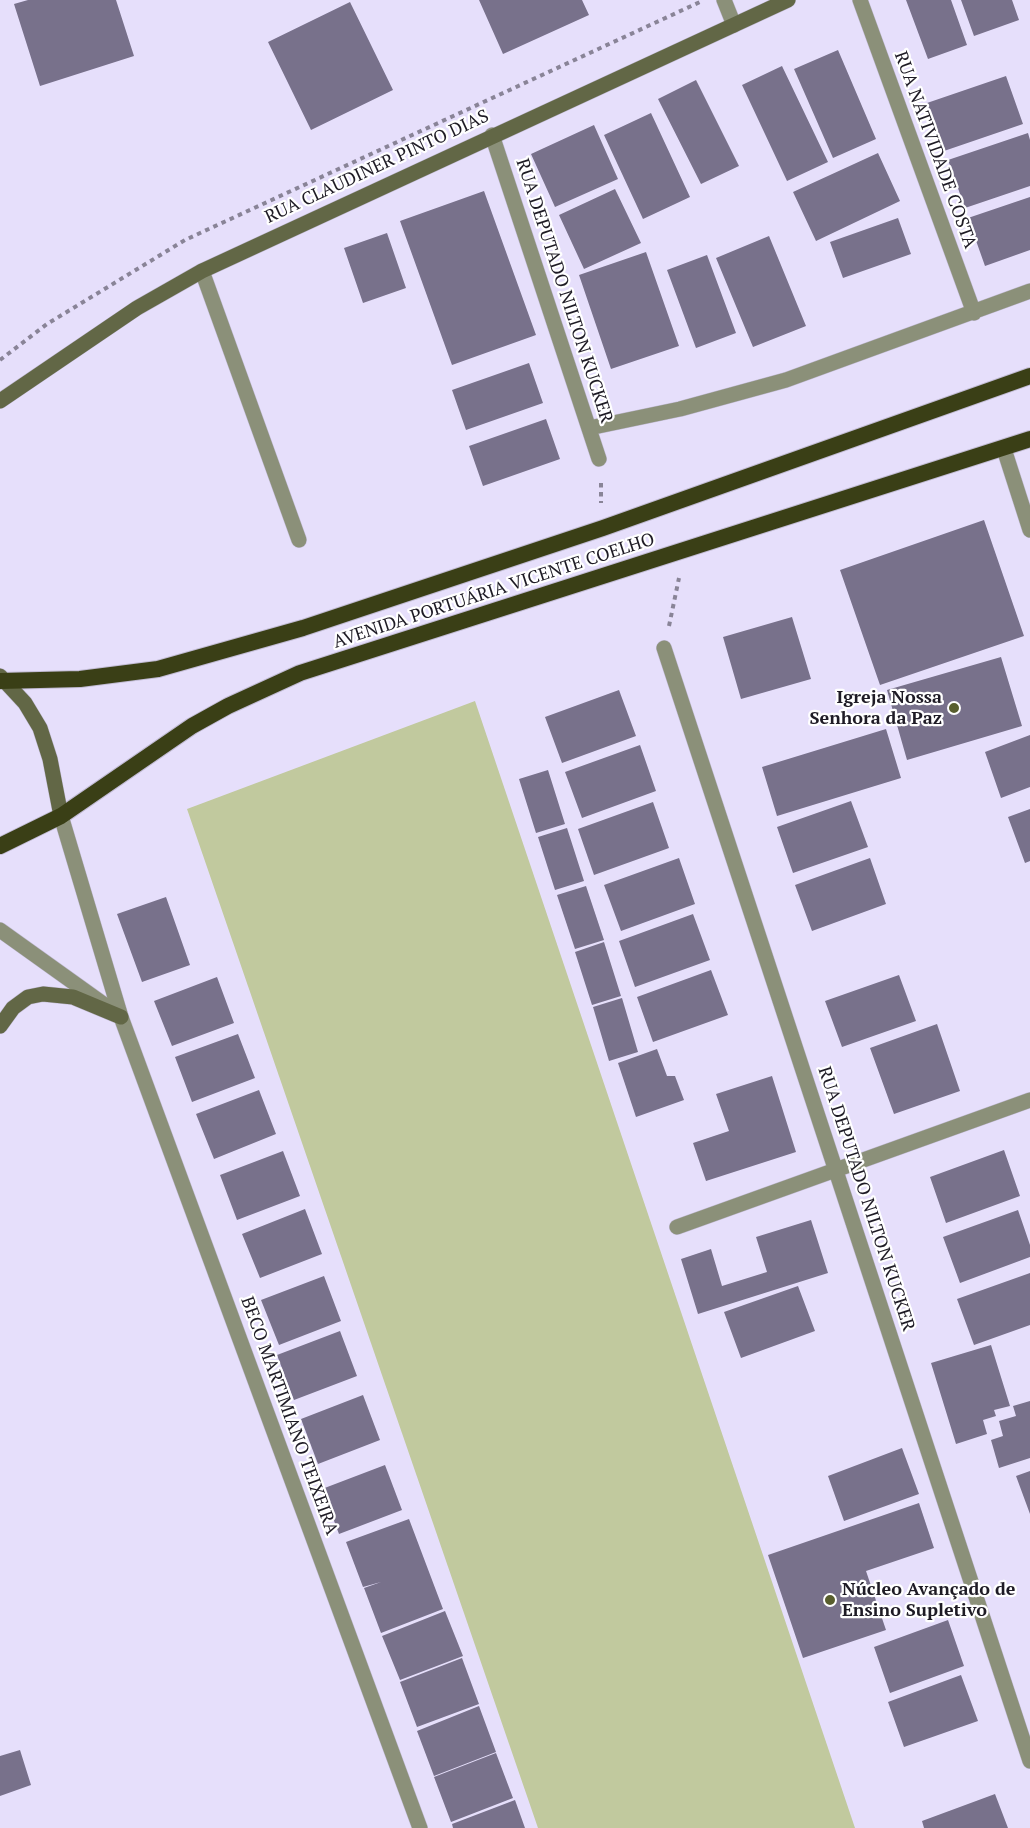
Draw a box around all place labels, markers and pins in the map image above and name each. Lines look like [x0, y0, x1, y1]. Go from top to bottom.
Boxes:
place label: Igreja Nossa Senhora da Paz [809, 687, 942, 730]
marker: Igreja Nossa Senhora da Paz [947, 701, 961, 715]
place label: Núcleo Avançado de Ensino Supletivo [842, 1579, 1015, 1622]
marker: Núcleo Avançado de Ensino Supletivo [823, 1593, 837, 1607]

